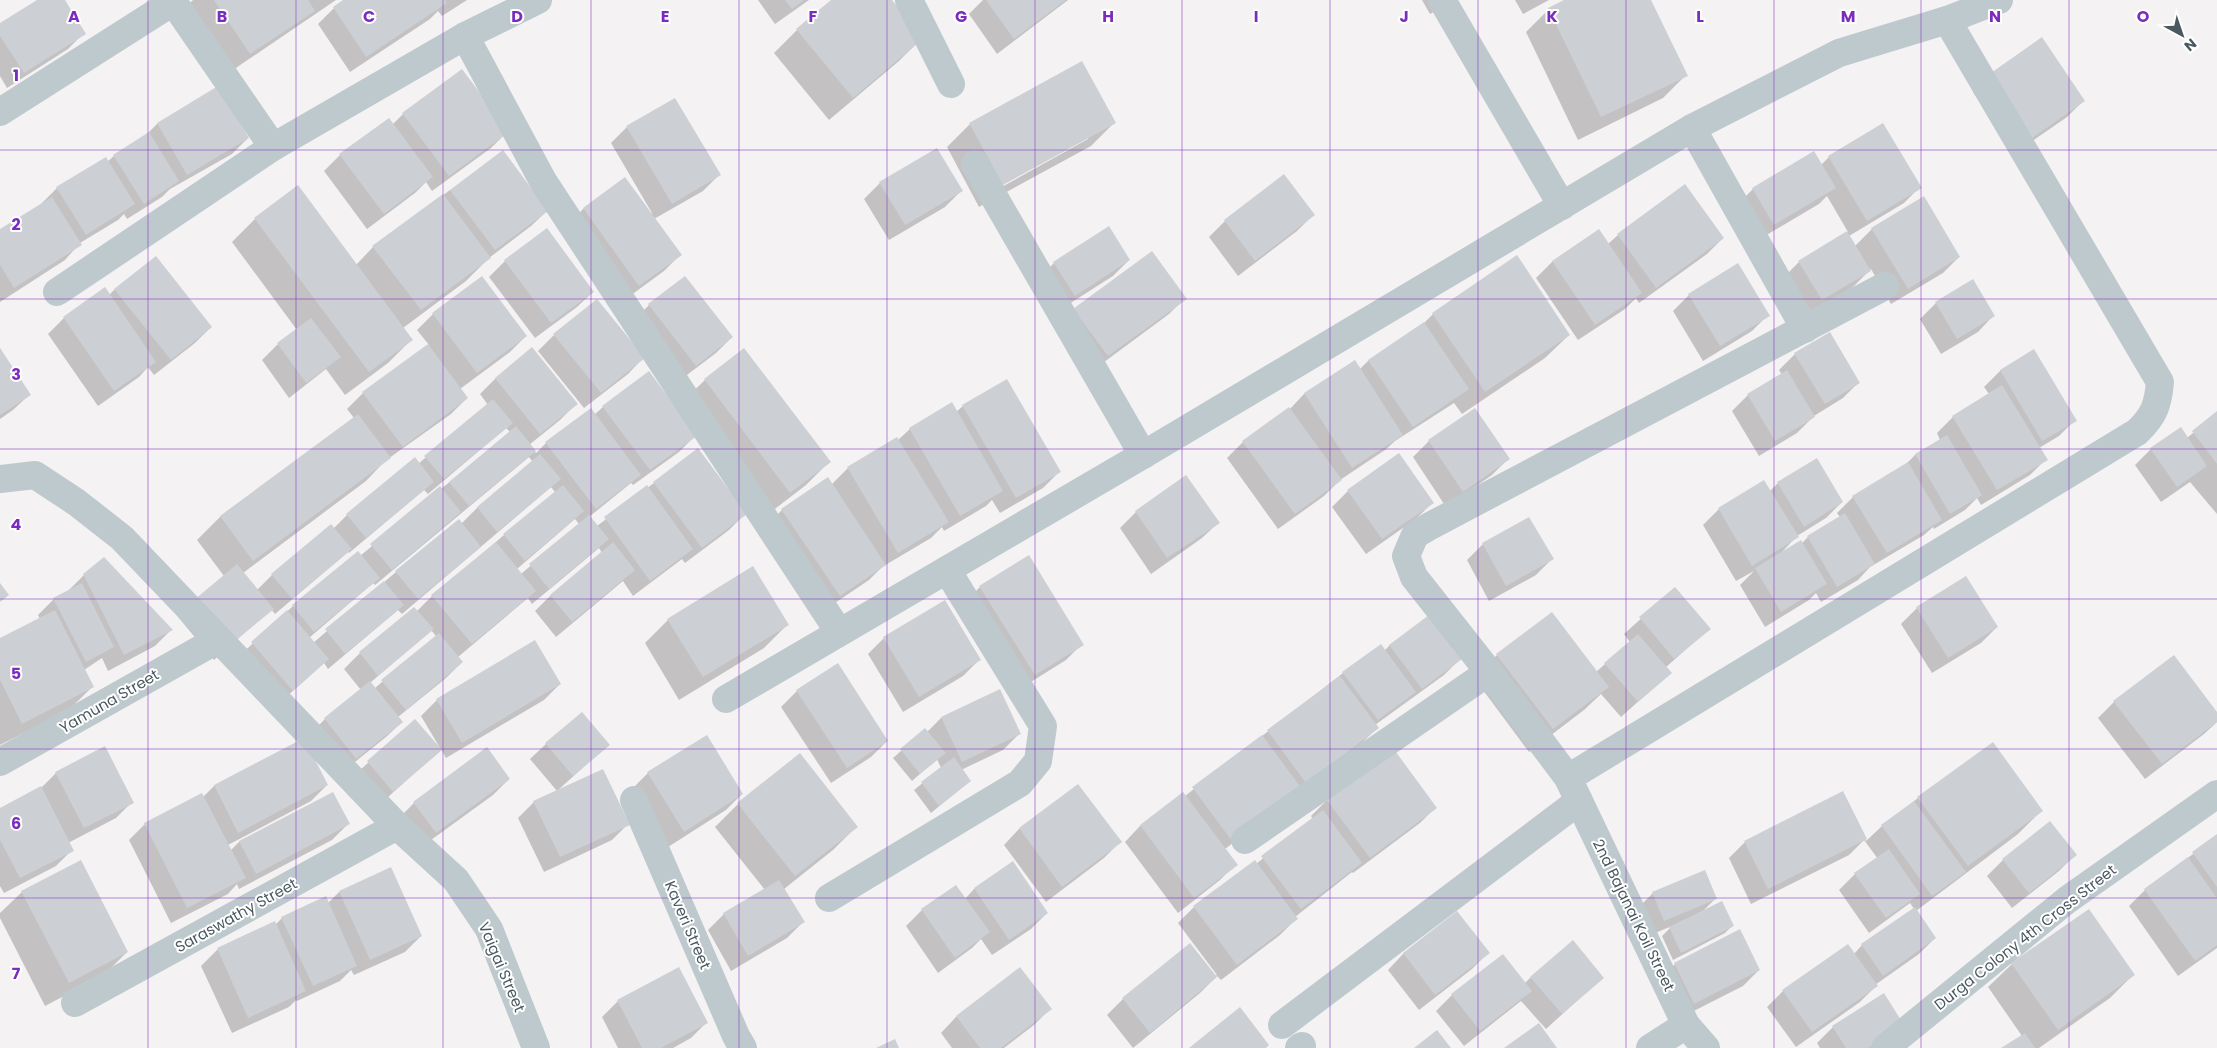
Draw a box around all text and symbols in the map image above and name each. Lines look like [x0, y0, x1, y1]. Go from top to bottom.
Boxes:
text: A [68, 5, 80, 28]
text: B [217, 5, 227, 28]
text: C [363, 5, 375, 28]
text: D [511, 5, 523, 28]
text: E [661, 5, 669, 28]
text: F [809, 5, 818, 28]
text: G [955, 5, 967, 28]
text: H [1102, 5, 1114, 28]
text: I [1254, 5, 1258, 28]
text: J [1399, 5, 1409, 28]
text: K [1546, 5, 1558, 28]
text: L [1696, 5, 1704, 28]
text: M [1841, 5, 1855, 28]
text: N [1989, 5, 2001, 28]
text: O [2137, 5, 2150, 28]
north arrow [2157, 10, 2207, 60]
text: N [2180, 34, 2201, 56]
text: 1 [13, 64, 19, 87]
text: 2 [11, 213, 21, 236]
text: 3 [11, 363, 21, 386]
text: 4 [11, 513, 22, 536]
text: 5 [11, 662, 21, 685]
street label: Yamuna Street [55, 664, 163, 738]
text: 6 [11, 812, 21, 835]
street label: 2nd Bajanai Koil Street [1588, 835, 1680, 995]
street label: Durga Colony 4th Cross Street [1930, 859, 2120, 1015]
street label: Saraswathy Street [171, 873, 301, 957]
street label: Kaveri Street [660, 878, 716, 972]
street label: Vaigai Street [474, 919, 530, 1015]
text: 7 [12, 962, 21, 985]

